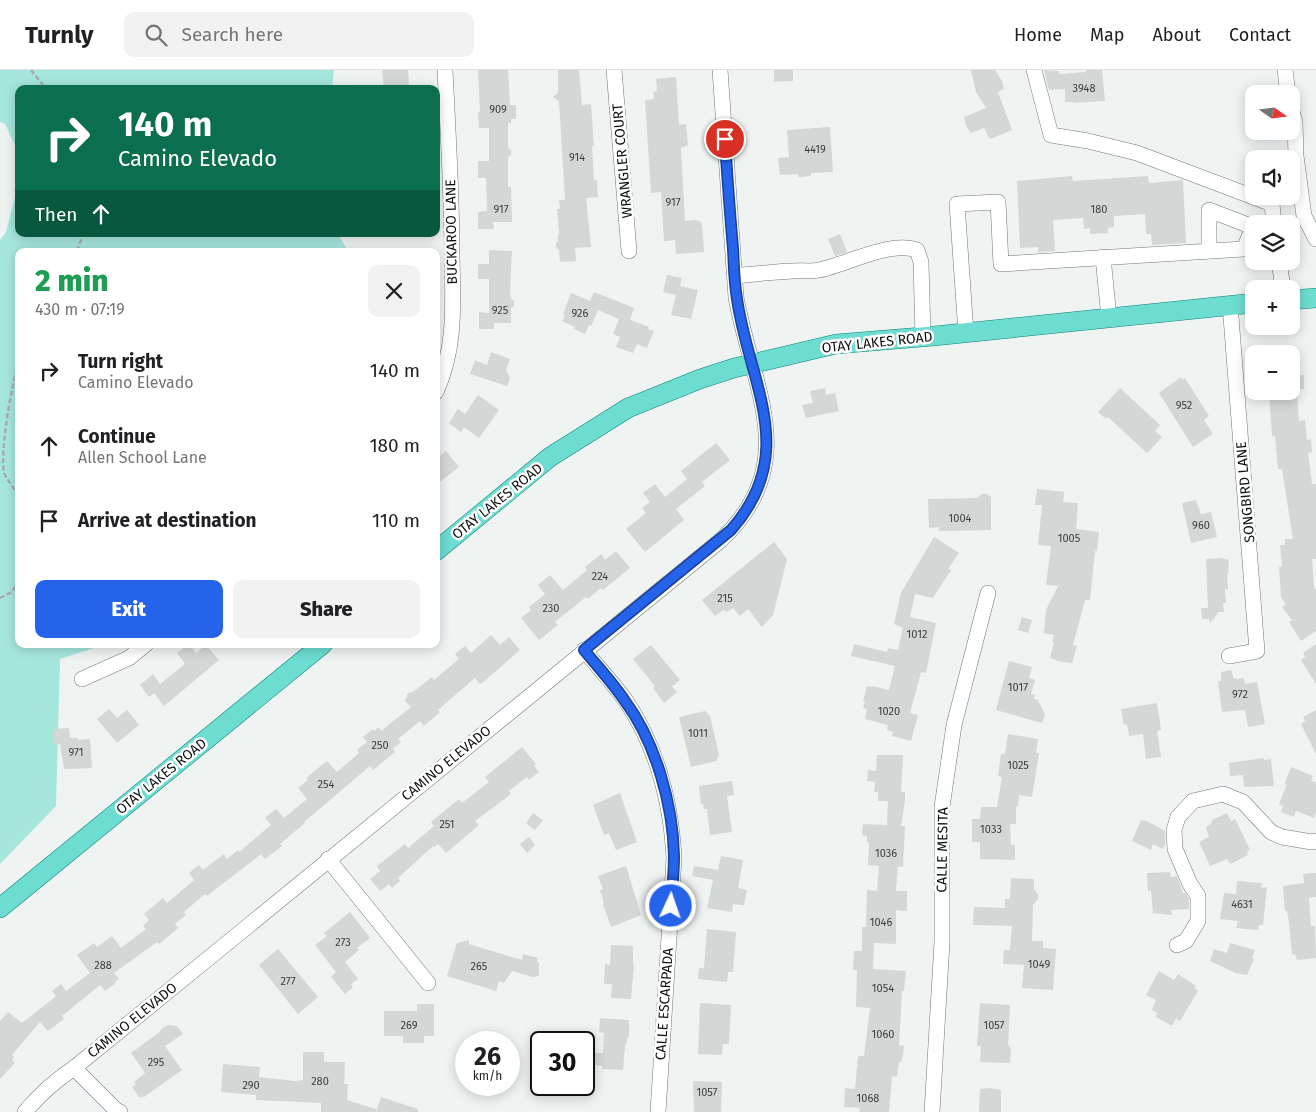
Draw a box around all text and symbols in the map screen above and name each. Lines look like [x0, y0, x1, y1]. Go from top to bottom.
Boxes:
search box [124, 12, 474, 57]
text: Turnly [25, 21, 94, 49]
icon: search [142, 21, 170, 49]
text: Search here [182, 23, 283, 46]
text: Home [1014, 24, 1062, 46]
text: Map [1090, 24, 1124, 46]
text: About [1152, 24, 1201, 46]
text: Contact [1229, 24, 1291, 46]
house number: 3948 [1073, 82, 1095, 95]
north arrow [1245, 85, 1300, 140]
map controls [1245, 85, 1300, 400]
street label: WRANGLER COURT [609, 102, 636, 219]
text: 140 m [118, 103, 212, 145]
house number: 909 [489, 103, 507, 116]
icon: right [35, 105, 100, 170]
pin [704, 118, 746, 160]
icon: arrive [711, 125, 739, 153]
house number: 4419 [804, 143, 826, 156]
text: Camino Elevado [118, 145, 277, 172]
button: sound [1245, 150, 1300, 205]
house number: 914 [569, 151, 585, 164]
street label: BUCKAROO LANE [442, 179, 461, 285]
house number: 917 [665, 196, 681, 209]
icon: ahead [87, 200, 115, 228]
text: Then [35, 203, 77, 226]
house number: 917 [493, 203, 509, 216]
house number: 180 [1091, 203, 1107, 216]
button: layers [1245, 215, 1300, 270]
text: 2 min [35, 263, 108, 299]
button: close [368, 265, 420, 317]
button: + [1245, 280, 1300, 335]
text: 430 m · 07:19 [35, 300, 125, 319]
house number: 925 [492, 304, 509, 317]
house number: 926 [572, 307, 589, 320]
street label: OTAY LAKES ROAD [821, 328, 933, 357]
button: − [1245, 345, 1300, 400]
text: Turn right [78, 350, 163, 373]
icon: right [35, 357, 63, 385]
text: 140 m [370, 359, 420, 382]
text: Camino Elevado [78, 373, 194, 392]
house number: 952 [1176, 399, 1192, 412]
text: Continue [78, 425, 156, 448]
icon: ahead [35, 432, 63, 460]
text: 180 m [369, 434, 420, 457]
street label: SONGBIRD LANE [1233, 441, 1258, 543]
text: Allen School Lane [78, 448, 207, 467]
street label: OTAY LAKES ROAD [449, 460, 546, 543]
icon: arrive [35, 507, 63, 535]
text: Arrive at destination [78, 509, 257, 532]
text: 110 m [372, 509, 420, 532]
house number: 1004 [949, 512, 972, 525]
house number: 960 [1192, 519, 1210, 532]
house number: 1005 [1058, 532, 1081, 545]
house number: 224 [592, 570, 608, 583]
button: Exit [35, 580, 223, 638]
button: Share [233, 580, 420, 638]
house number: 215 [717, 592, 733, 605]
house number: 230 [542, 602, 560, 615]
house number: 1012 [907, 628, 927, 641]
house number: 1017 [1008, 681, 1028, 694]
house number: 972 [1232, 688, 1248, 701]
house number: 1020 [878, 705, 900, 718]
street label: CAMINO ELEVADO [398, 722, 494, 805]
house number: 1011 [688, 727, 708, 740]
street label: OTAY LAKES ROAD [113, 735, 210, 818]
house number: 250 [371, 739, 389, 752]
house number: 971 [68, 746, 84, 759]
house number: 1025 [1007, 759, 1029, 772]
house number: 254 [318, 778, 335, 791]
street label: CALLE MESITA [933, 807, 952, 893]
house number: 251 [439, 818, 455, 831]
house number: 1033 [980, 823, 1002, 836]
house number: 1036 [875, 847, 897, 860]
position arrow [644, 879, 696, 931]
house number: 4631 [1231, 898, 1253, 911]
house number: 1046 [870, 916, 892, 929]
house number: 273 [335, 936, 351, 949]
street label: CALLE ESCARPADA [652, 947, 677, 1061]
house number: 1049 [1028, 958, 1050, 971]
house number: 288 [94, 959, 112, 972]
house number: 265 [471, 960, 488, 973]
house number: 277 [280, 975, 296, 988]
street label: CAMINO ELEVADO [84, 979, 180, 1062]
house number: 1054 [872, 982, 894, 995]
house number: 269 [401, 1019, 418, 1032]
house number: 1057 [983, 1019, 1005, 1032]
house number: 1060 [872, 1028, 894, 1041]
speed limit sign: 30 [530, 1031, 595, 1096]
text: 26 [474, 1042, 501, 1072]
house number: 295 [148, 1056, 165, 1069]
text: km/h [473, 1069, 502, 1083]
house number: 280 [311, 1075, 329, 1088]
house number: 290 [242, 1079, 260, 1092]
house number: 1057 [696, 1086, 718, 1099]
house number: 1068 [857, 1092, 879, 1105]

